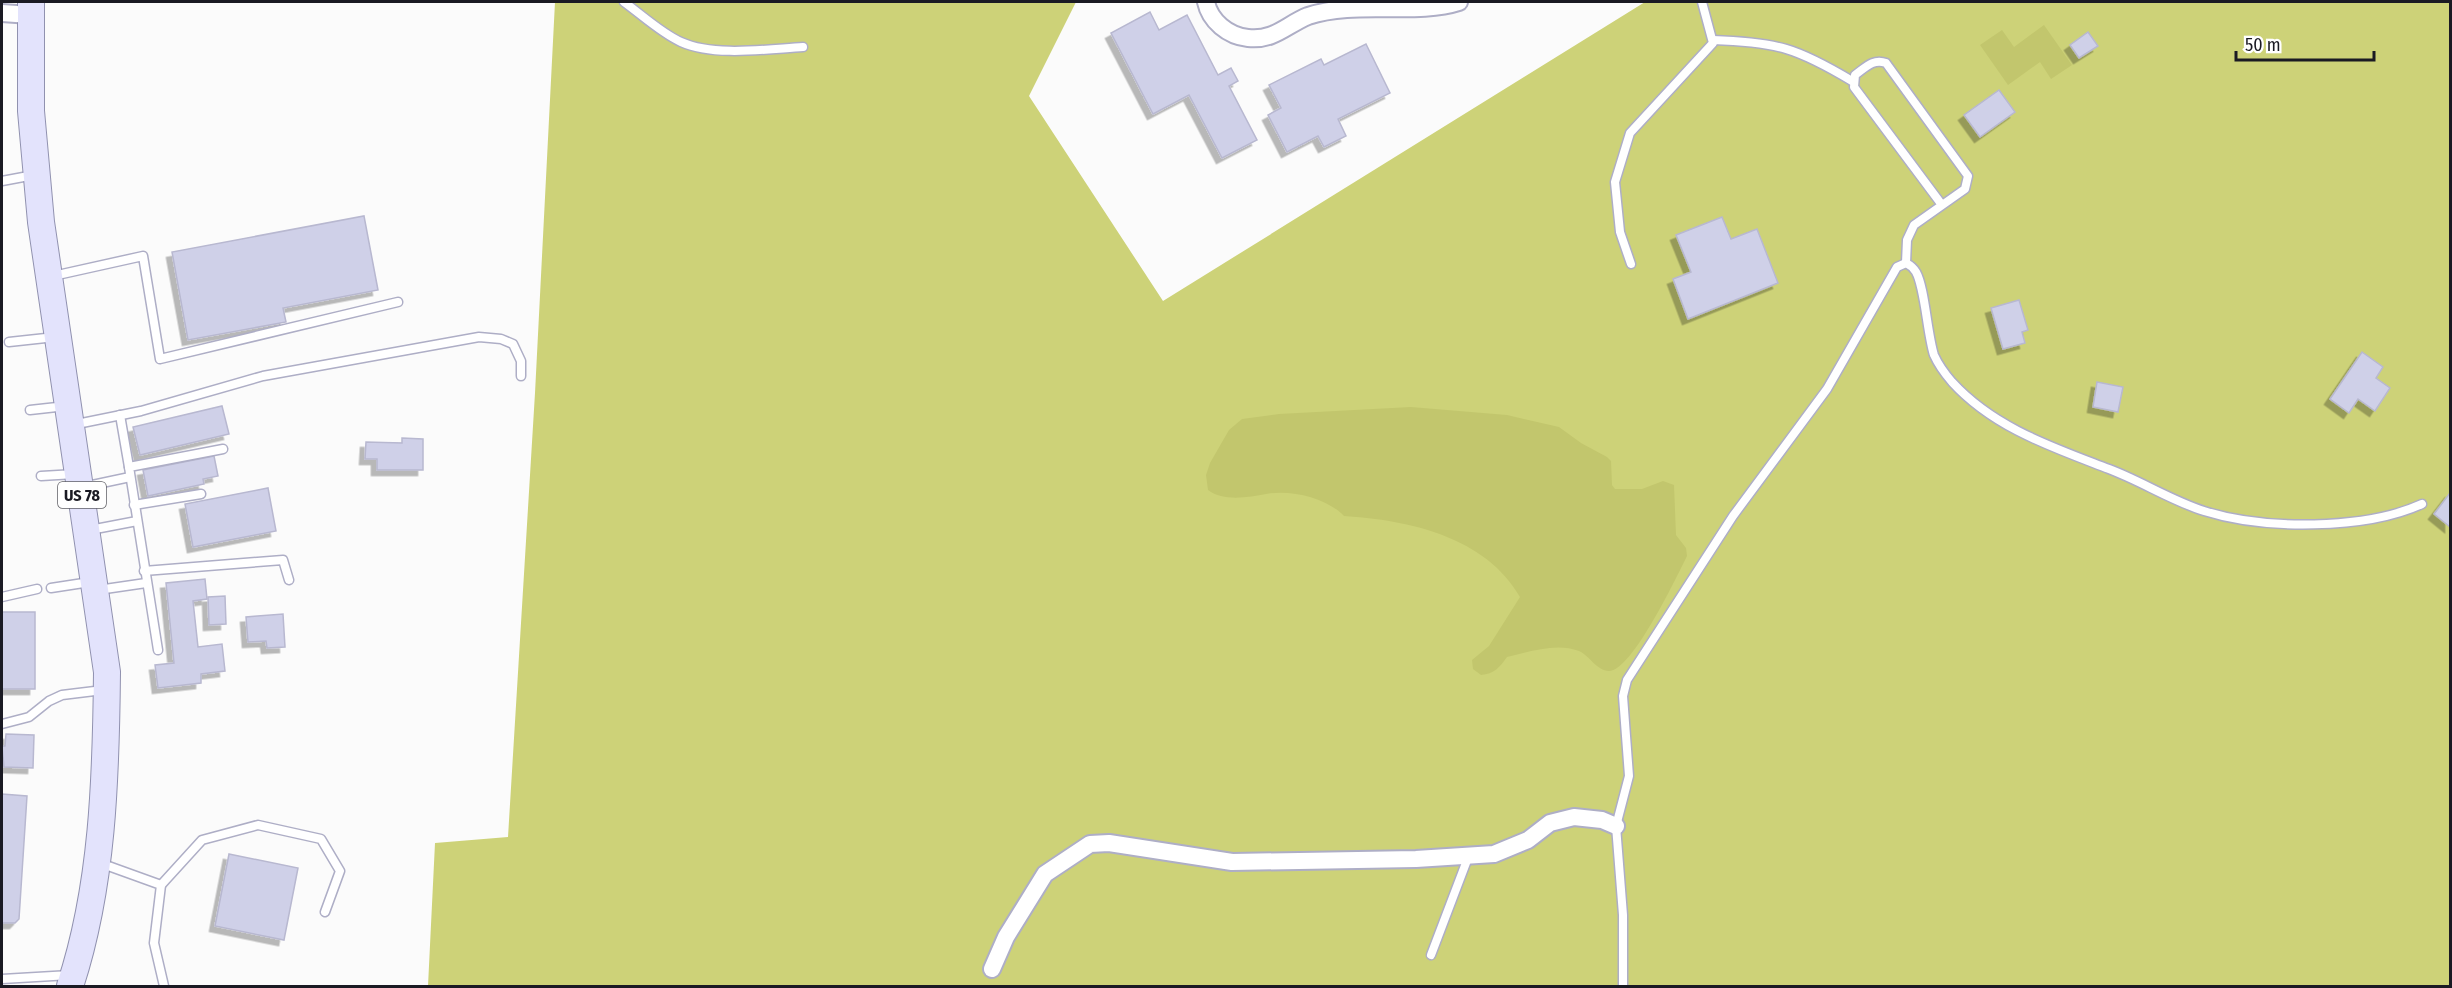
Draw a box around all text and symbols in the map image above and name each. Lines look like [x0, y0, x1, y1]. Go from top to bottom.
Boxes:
scale bar [2236, 24, 2374, 62]
text: 50 m [2245, 34, 2281, 56]
road number: US 78 [58, 482, 106, 508]

